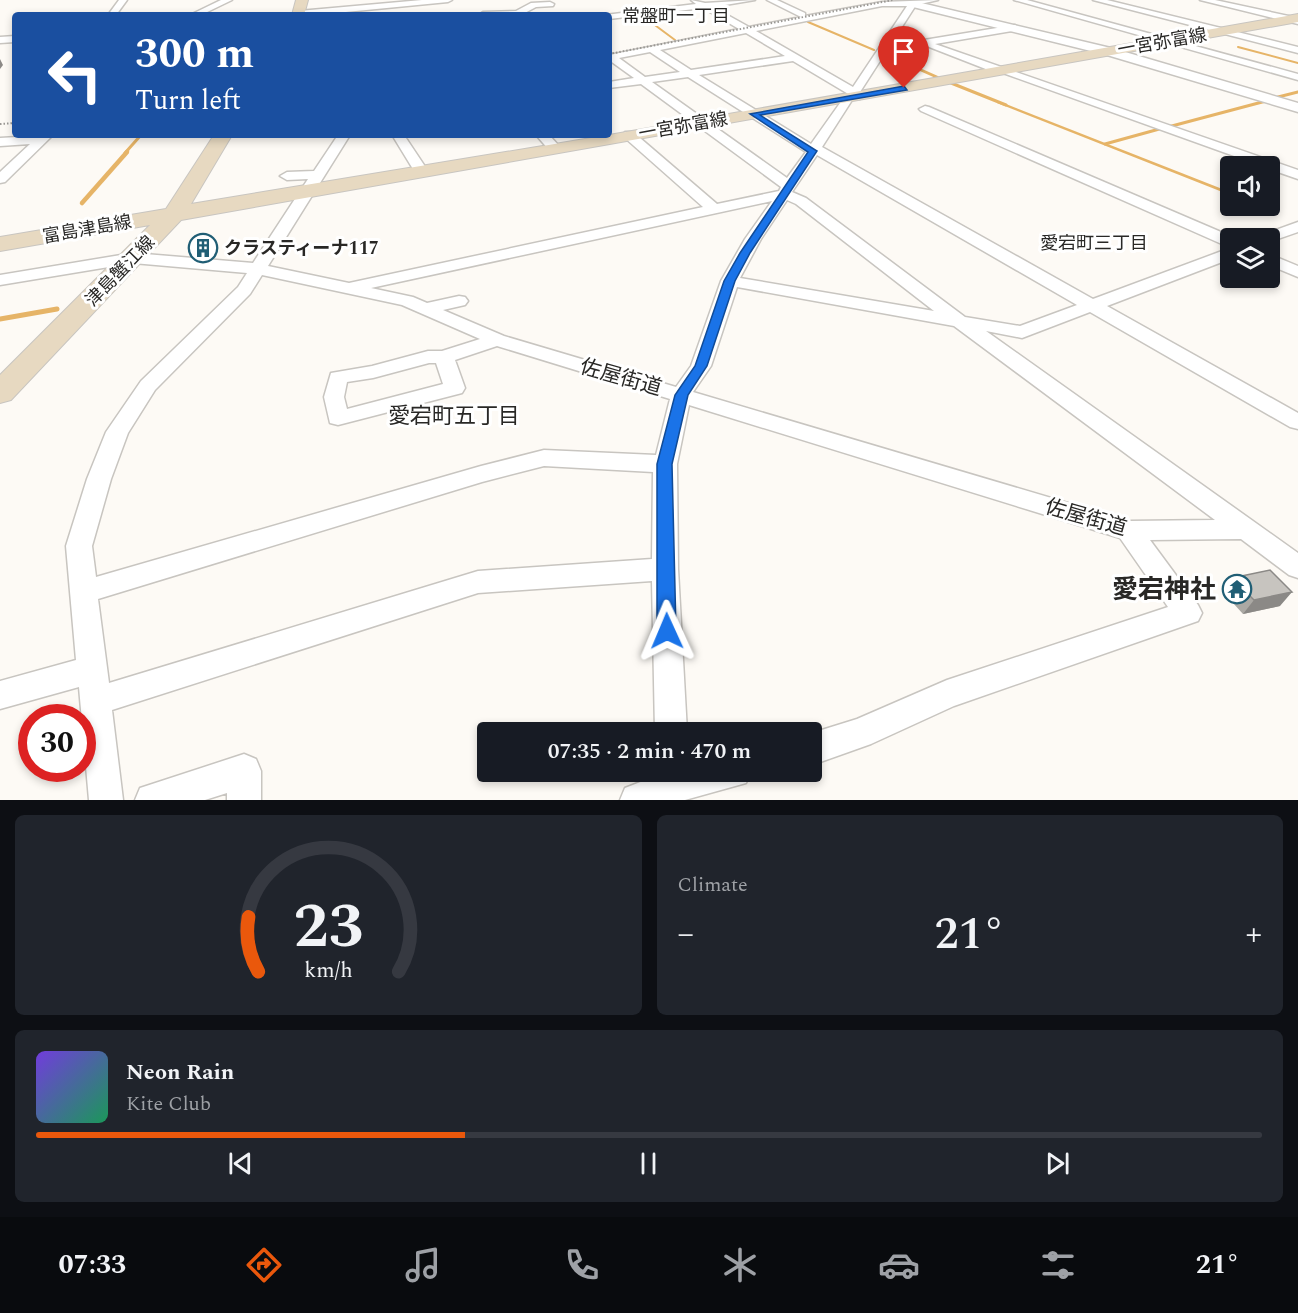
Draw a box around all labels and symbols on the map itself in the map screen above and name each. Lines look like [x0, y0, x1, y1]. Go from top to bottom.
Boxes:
district label: 常盤町一丁目 [622, 3, 730, 30]
street label: 一宮弥富線 [1115, 21, 1209, 64]
pin [878, 26, 929, 88]
street label: 一宮弥富線 [636, 105, 730, 148]
street label: 富島津島線 [40, 208, 134, 251]
street label: 津島蟹江線 [79, 230, 161, 313]
district label: 愛宕町三丁目 [1040, 230, 1148, 257]
building icon: クラスティーナ117 [187, 232, 219, 264]
place label: クラスティーナ117 [224, 235, 379, 262]
street label: 佐屋街道 [576, 351, 666, 405]
district label: 愛宕町五丁目 [388, 400, 520, 433]
street label: 佐屋街道 [1041, 491, 1131, 545]
place label: 愛宕神社 [1112, 570, 1216, 610]
temple icon: 愛宕神社 [1221, 573, 1253, 605]
position arrow [635, 599, 699, 663]
speed limit sign: 30 [18, 704, 96, 782]

